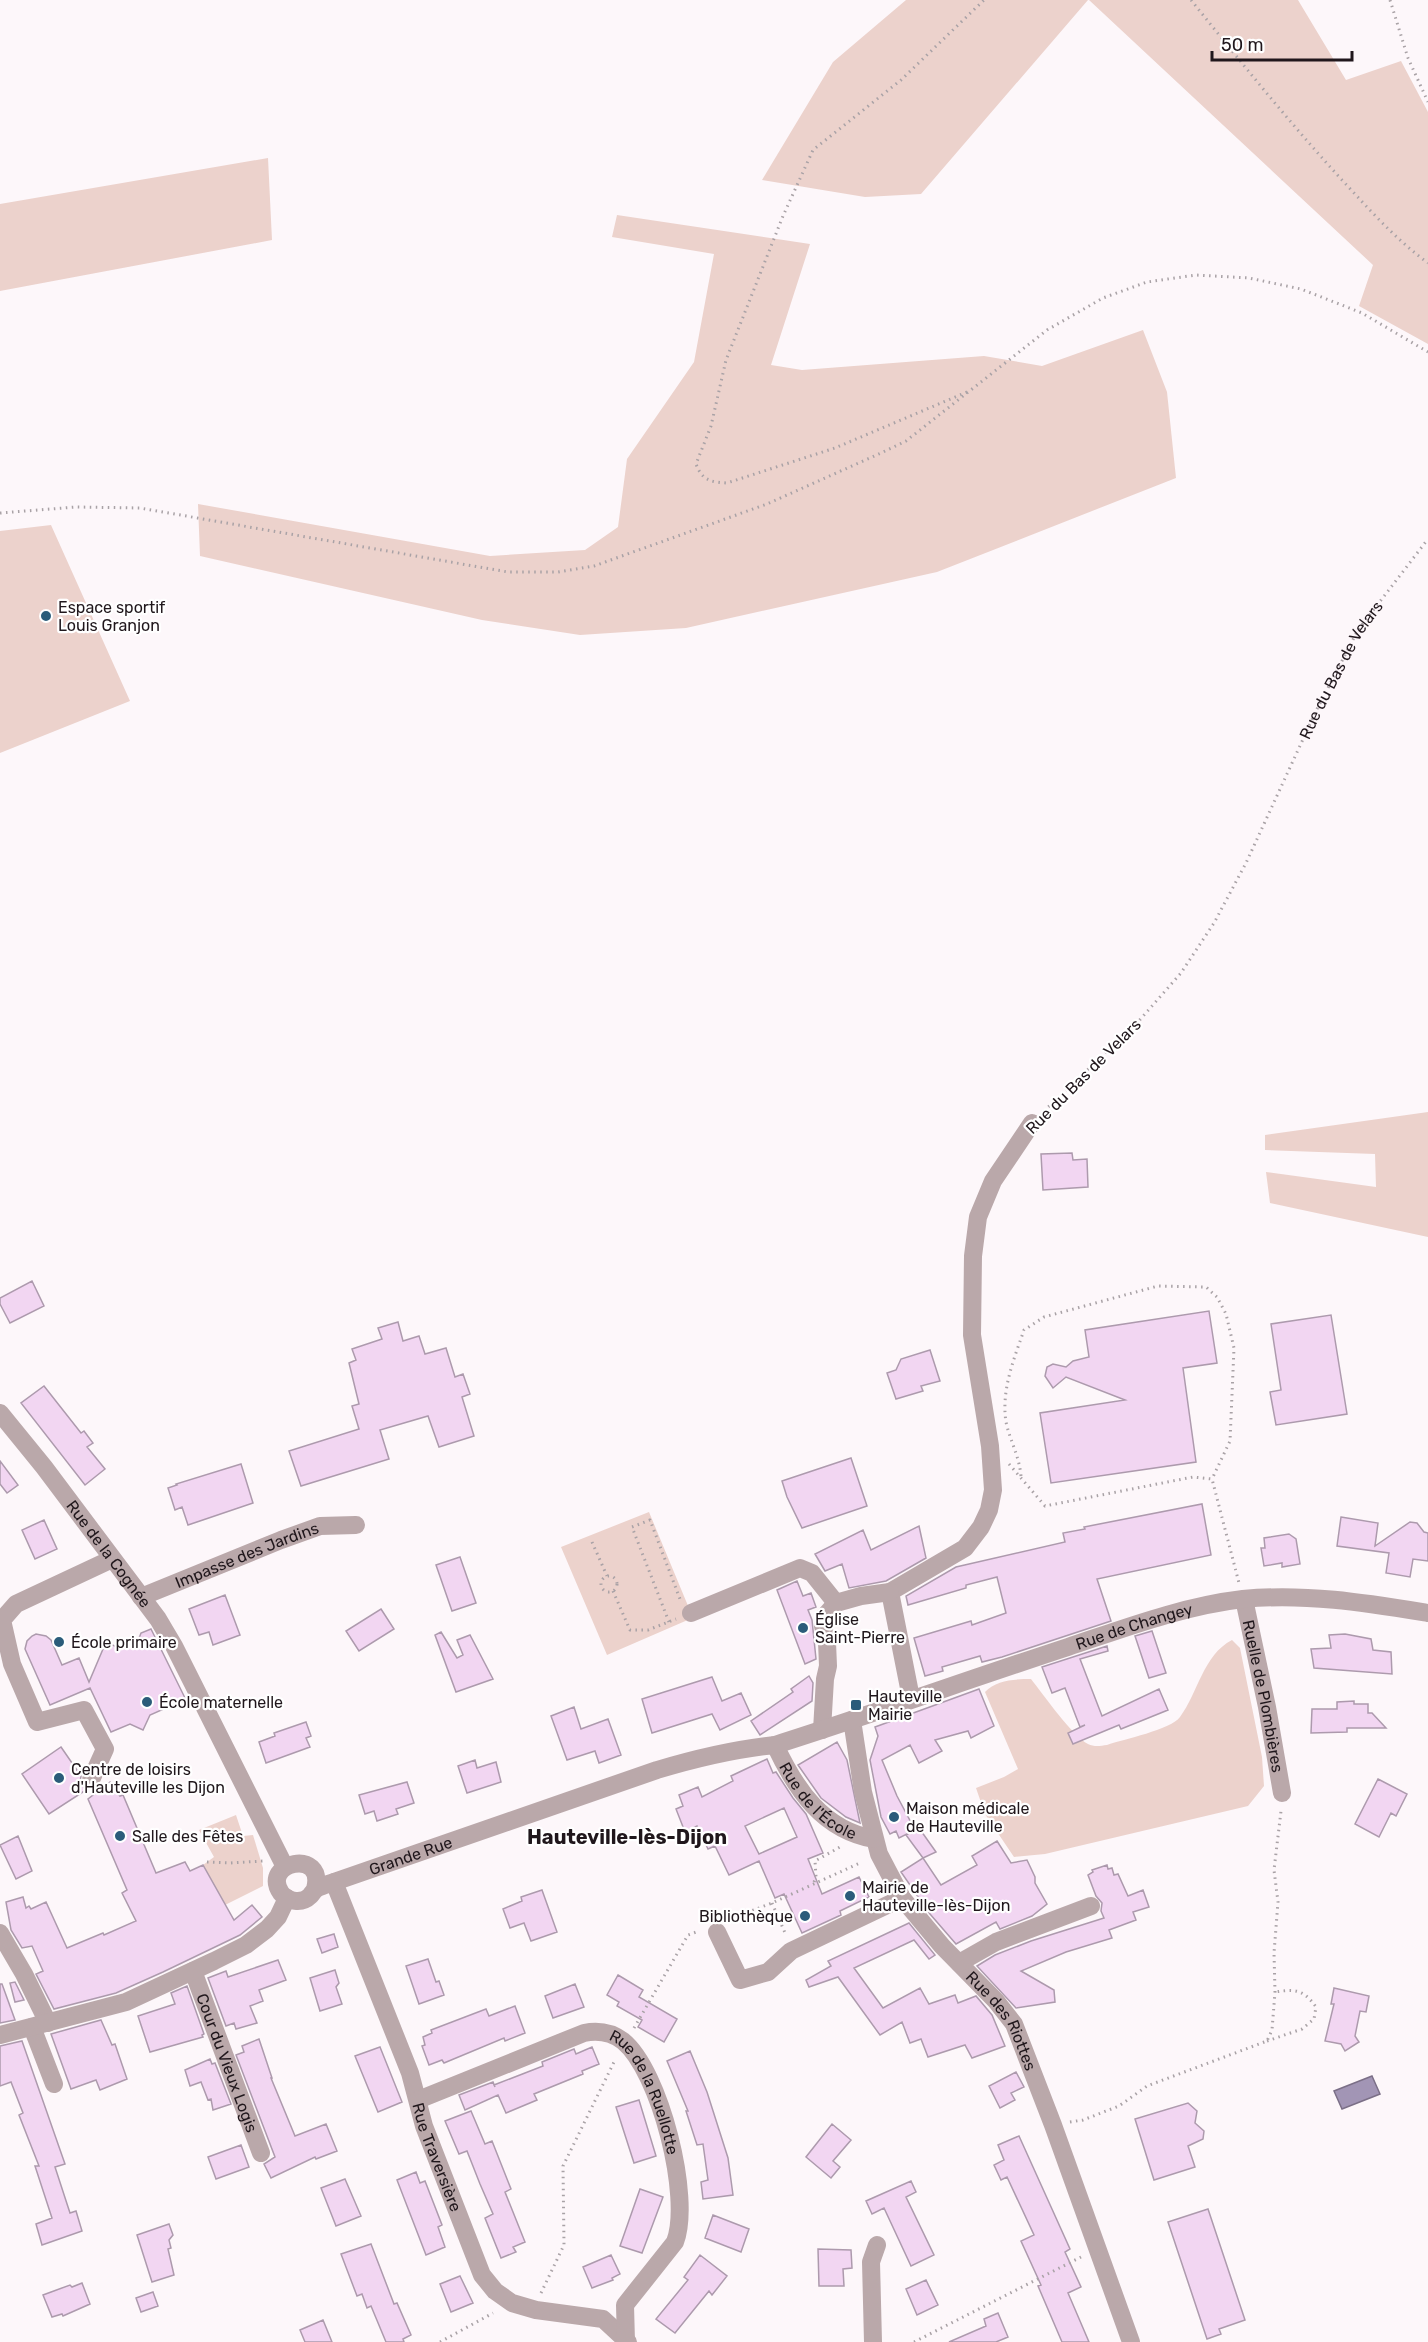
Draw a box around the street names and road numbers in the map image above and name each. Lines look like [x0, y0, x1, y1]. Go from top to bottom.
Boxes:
street label: Rue du Bas de Velars [1295, 597, 1387, 742]
street label: Rue du Bas de Velars [1022, 1015, 1145, 1138]
street label: Rue de la Cognée [62, 1497, 155, 1611]
street label: Impasse des Jardins [172, 1518, 321, 1592]
street label: Rue de Changey [1073, 1599, 1195, 1654]
street label: Ruelle de Plombières [1239, 1618, 1287, 1774]
street label: Rue de l'École [775, 1759, 859, 1844]
street label: Grande Rue [366, 1833, 455, 1879]
street label: Rue des Riottes [962, 1967, 1040, 2073]
street label: Cour du Vieux Logis [192, 1991, 261, 2135]
street label: Rue de la Ruellotte [606, 2026, 682, 2156]
street label: Rue Traversière [408, 2101, 465, 2214]

